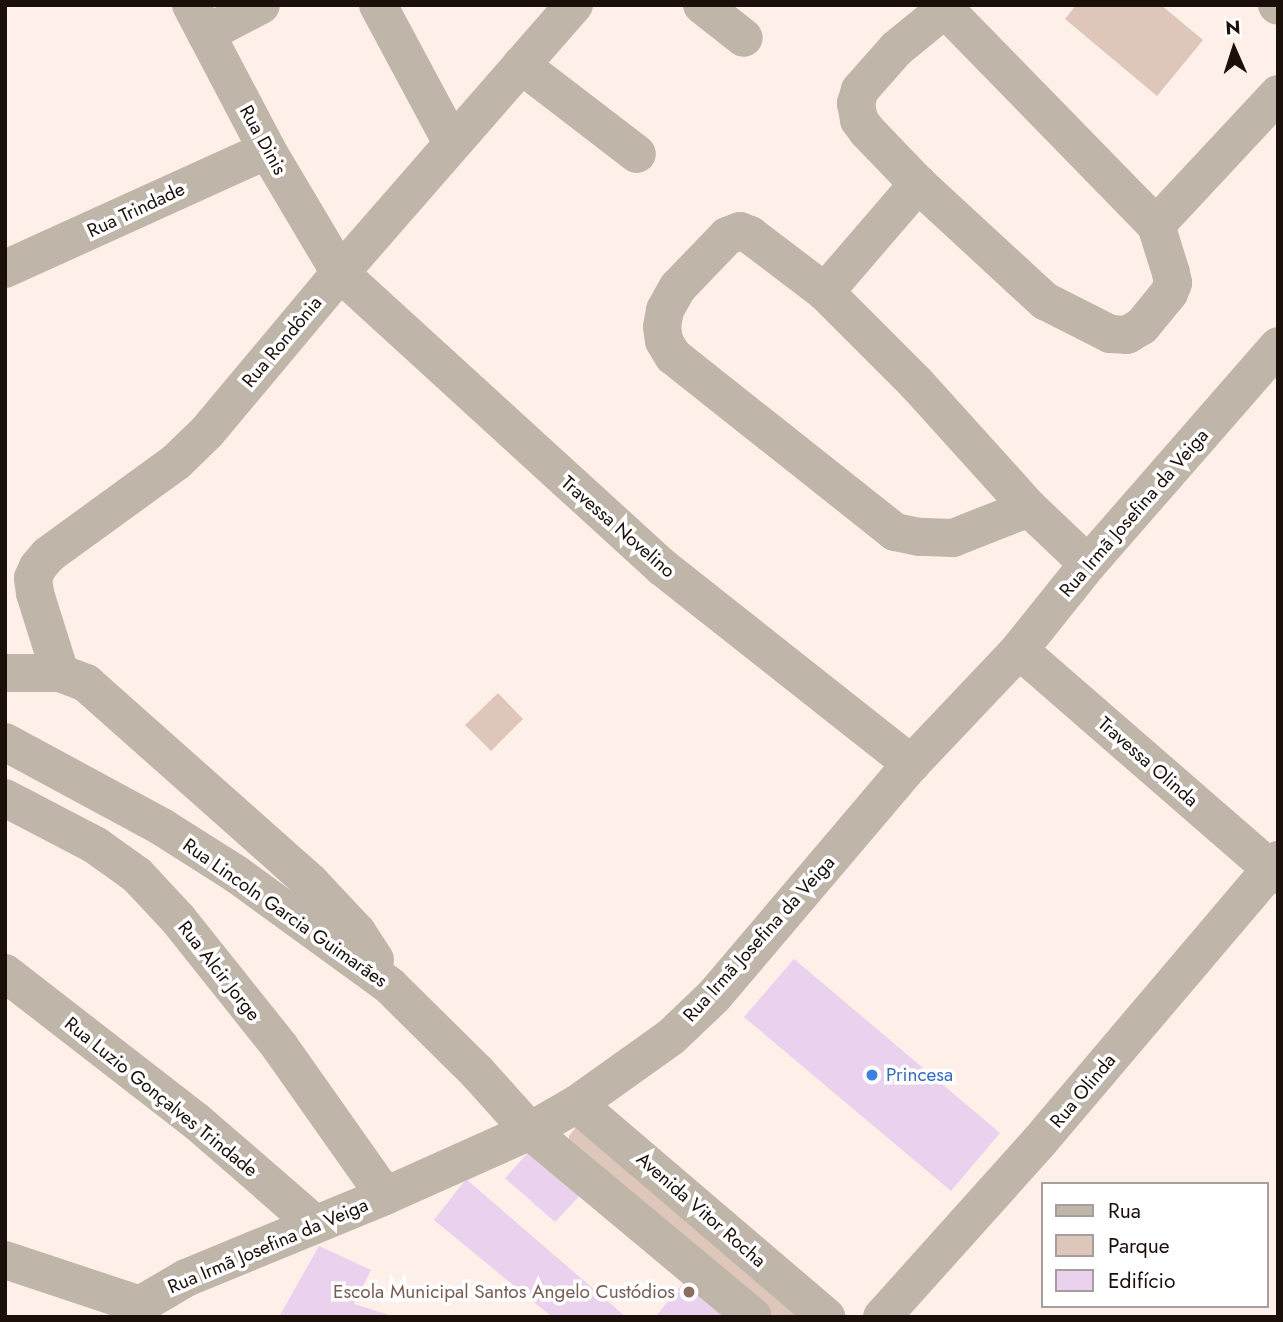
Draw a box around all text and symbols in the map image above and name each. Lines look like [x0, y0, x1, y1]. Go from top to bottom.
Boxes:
north arrow [1199, 14, 1269, 84]
text: N [1225, 14, 1241, 41]
street label: Rua Dinis [235, 101, 291, 179]
street label: Rua Trindade [84, 178, 188, 242]
street label: Rua Rondônia [237, 292, 327, 392]
street label: Rua Irmã Josefina da Veiga [1055, 424, 1213, 602]
street label: Travessa Novelino [556, 471, 680, 583]
street label: Travessa Olinda [1093, 712, 1203, 812]
street label: Rua Lincoln Garcia Guimarães [178, 834, 392, 992]
street label: Rua Irmã Josefina da Veiga [678, 851, 840, 1027]
street label: Rua Alcir Jorge [173, 917, 265, 1025]
street label: Rua Luzio Gonçalves Trindade [60, 1012, 262, 1182]
street label: Rua Olinda [1045, 1049, 1121, 1133]
place label: Princesa [886, 1064, 953, 1086]
marker: Princesa [864, 1067, 880, 1083]
street label: Avenida Vitor Rocha [632, 1148, 770, 1272]
legend [1042, 1182, 1269, 1308]
street label: Rua Irmã Josefina da Veiga [164, 1193, 372, 1299]
text: Rua [1108, 1196, 1141, 1226]
text: Parque [1108, 1231, 1170, 1261]
text: Edifício [1108, 1266, 1175, 1296]
place label: Escola Municipal Santos Angelo Custódios [333, 1281, 675, 1303]
marker: Escola Municipal Santos Angelo Custódios [681, 1284, 697, 1300]

